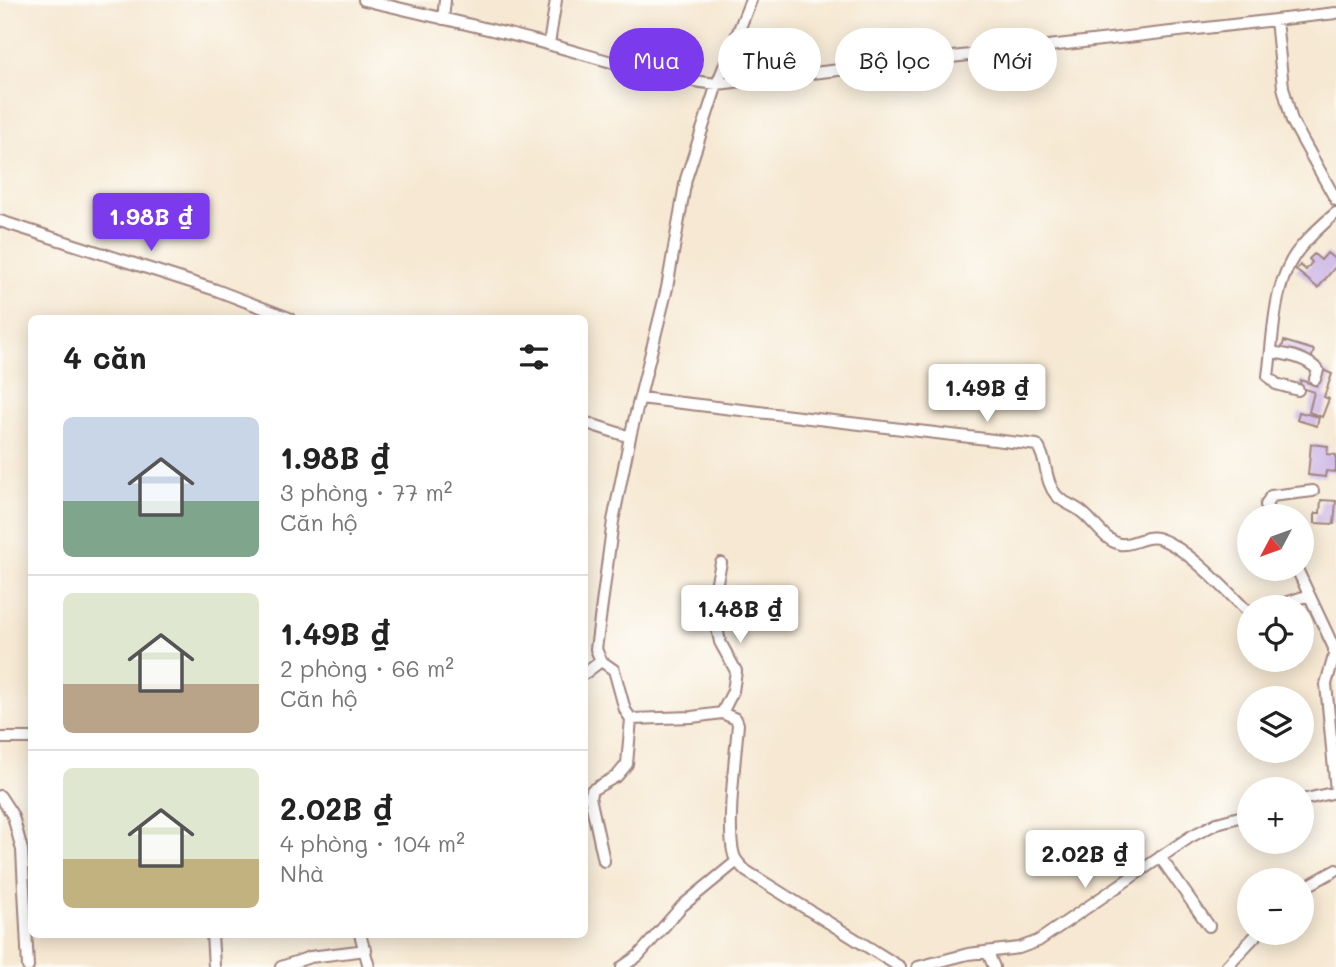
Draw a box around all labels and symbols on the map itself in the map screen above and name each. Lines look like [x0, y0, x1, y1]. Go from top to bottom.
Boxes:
pin: 1.98B ₫ [86, 194, 216, 253]
pin: 1.49B ₫ [922, 364, 1052, 424]
north arrow [1237, 504, 1314, 581]
pin: 1.48B ₫ [675, 586, 805, 645]
pin: 2.02B ₫ [1020, 830, 1150, 890]

